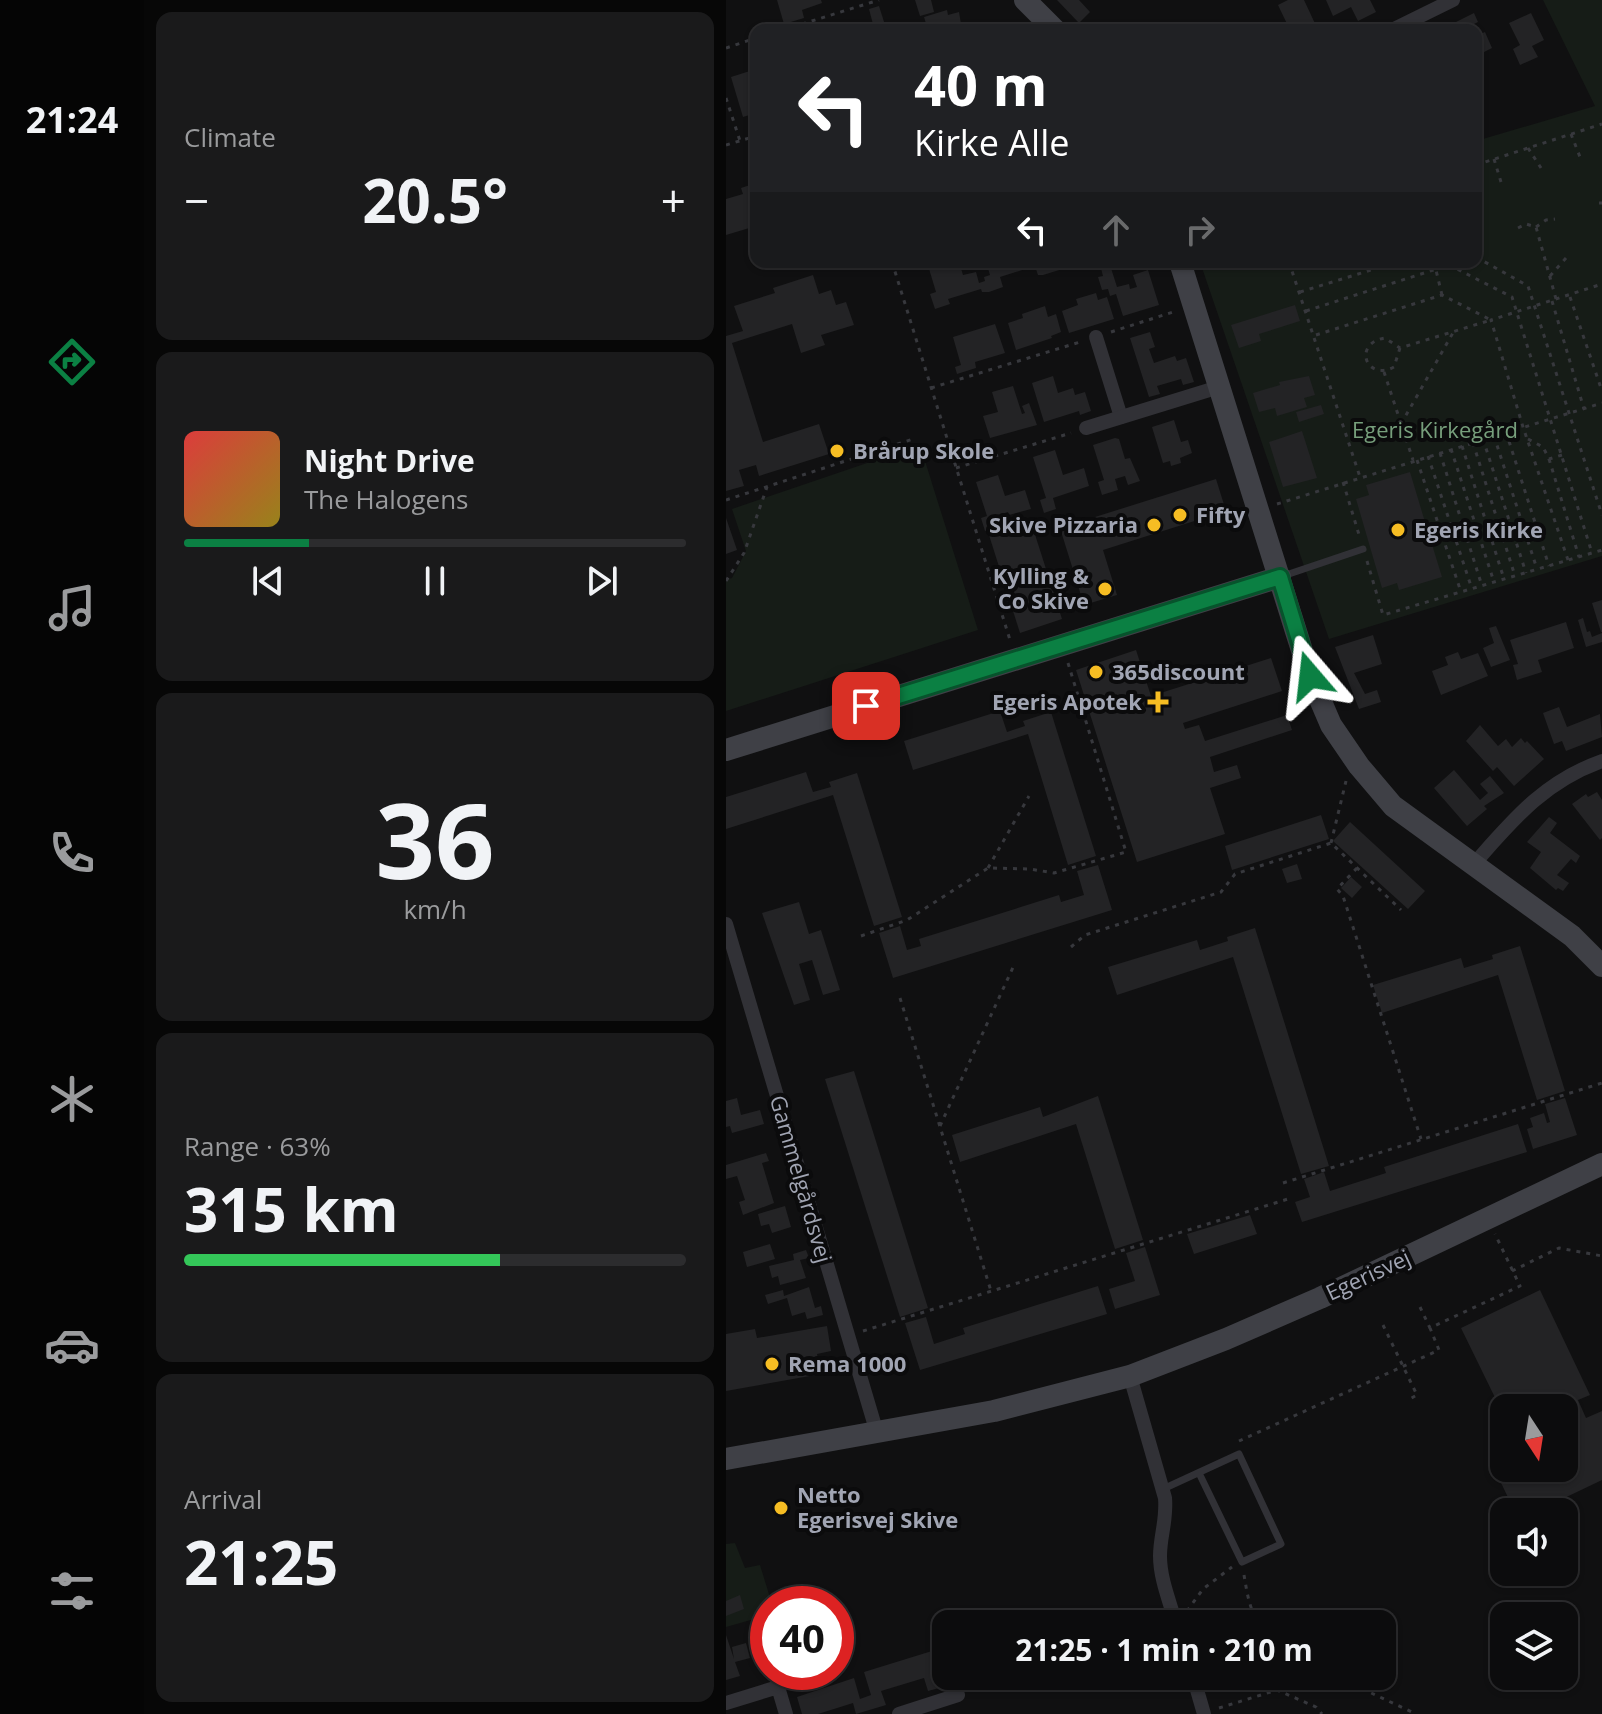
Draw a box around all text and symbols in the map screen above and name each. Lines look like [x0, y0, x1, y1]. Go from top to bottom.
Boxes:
text: 40 m [914, 46, 1048, 122]
icon: left [782, 56, 886, 160]
text: 21:24 [26, 95, 118, 144]
text: Kirke Alle [914, 118, 1069, 167]
text: Climate [184, 119, 276, 155]
text: 20.5° [362, 159, 508, 241]
text: − [184, 170, 209, 230]
text: + [661, 170, 686, 230]
icon: left [1010, 208, 1054, 252]
icon: ahead [1094, 208, 1138, 252]
icon: right [1178, 208, 1222, 252]
icon: directions [44, 334, 100, 390]
park label: Egeris Kirkegård [1352, 414, 1518, 444]
place label: Brårup Skole [853, 435, 994, 465]
text: Night Drive [304, 440, 475, 481]
marker: Brårup Skole [828, 442, 846, 460]
text: The Halogens [304, 481, 469, 517]
place label: Fifty [1196, 499, 1246, 529]
marker: Fifty [1171, 506, 1189, 524]
place label: Skive Pizzaria [989, 509, 1138, 539]
place label: Egeris Kirke [1414, 514, 1543, 544]
marker: Skive Pizzaria [1145, 516, 1163, 534]
marker: Egeris Kirke [1389, 521, 1407, 539]
icon: previous [246, 559, 290, 603]
icon: pause [413, 559, 457, 603]
icon: next [580, 559, 624, 603]
place label: Kylling & Co Skive [993, 560, 1089, 615]
icon: music [44, 580, 100, 636]
marker: Kylling & Co Skive [1096, 580, 1114, 598]
position arrow [1268, 634, 1352, 718]
place label: 365discount [1112, 656, 1245, 686]
marker: 365discount [1087, 663, 1105, 681]
pin [832, 672, 900, 740]
icon: arrive [844, 684, 888, 728]
place label: Egeris Apotek [992, 686, 1142, 716]
marker: Egeris Apotek [1149, 693, 1167, 711]
text: 36 [376, 768, 494, 909]
icon: phone [44, 825, 100, 881]
text: km/h [403, 891, 467, 927]
icon: climate [44, 1071, 100, 1127]
street label: Gammelgårdsvej [764, 1092, 840, 1266]
text: Range · 63% [184, 1128, 331, 1164]
text: 315 km [184, 1168, 399, 1250]
street label: Egerisvej [1320, 1241, 1415, 1307]
icon: car [44, 1317, 100, 1373]
place label: Rema 1000 [788, 1348, 906, 1378]
marker: Rema 1000 [763, 1355, 781, 1373]
north arrow [1490, 1394, 1578, 1482]
map controls [1490, 1394, 1578, 1690]
place label: Netto Egerisvej Skive [797, 1479, 958, 1534]
text: Arrival [184, 1481, 262, 1517]
button: sound [1490, 1498, 1578, 1586]
marker: Netto Egerisvej Skive [772, 1499, 790, 1517]
text: 21:25 [184, 1521, 338, 1603]
icon: filters [44, 1563, 100, 1619]
speed limit sign: 40 [750, 1586, 854, 1690]
button: layers [1490, 1602, 1578, 1690]
text: 21:25 · 1 min · 210 m [1015, 1629, 1313, 1670]

